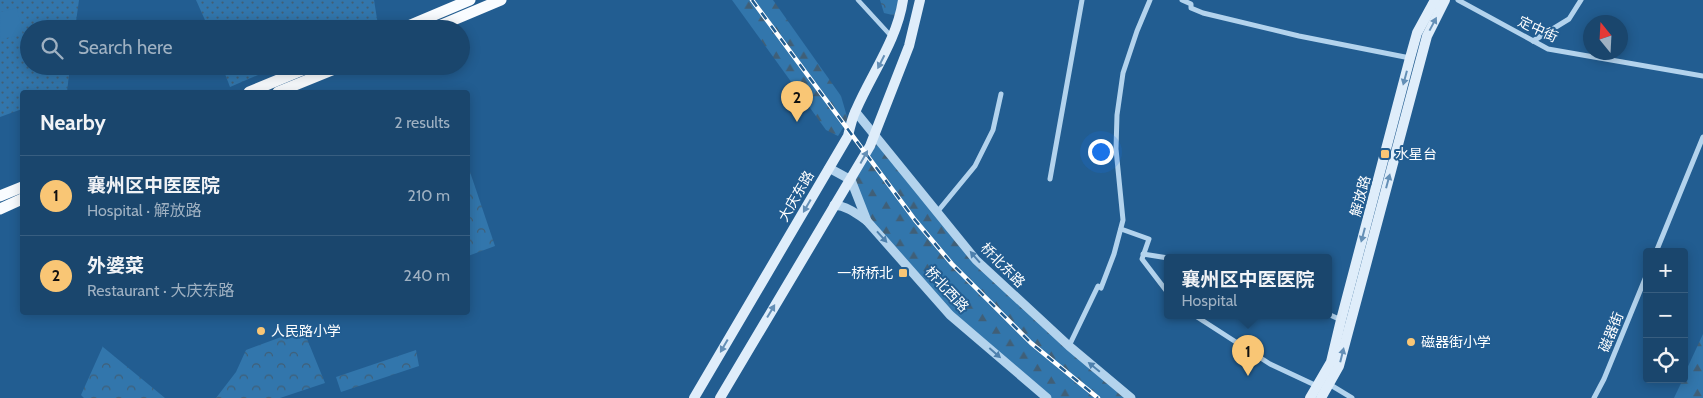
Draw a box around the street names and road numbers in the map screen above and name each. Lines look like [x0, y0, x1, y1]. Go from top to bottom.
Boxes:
street label: 定中街 [1515, 12, 1561, 46]
street label: 大庆东路 [774, 167, 818, 225]
street label: 解放路 [1346, 173, 1374, 219]
street label: 桥北东路 [977, 239, 1029, 291]
street label: 桥北西路 [921, 262, 973, 316]
street label: 磁器街 [1595, 309, 1627, 355]

